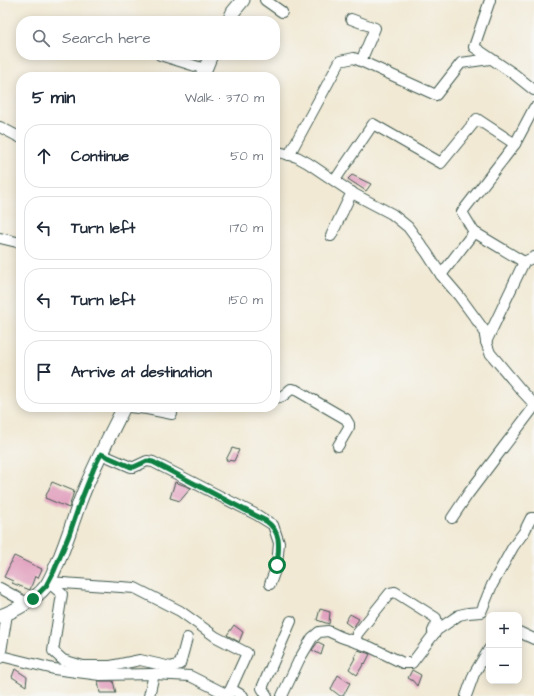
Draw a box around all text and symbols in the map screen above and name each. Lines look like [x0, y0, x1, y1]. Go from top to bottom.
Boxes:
search box [16, 16, 280, 60]
icon: search [30, 27, 52, 49]
text: Search here [62, 28, 151, 49]
text: 5 min [32, 86, 75, 110]
text: Walk · 370 m [185, 89, 264, 107]
icon: ahead [33, 145, 55, 167]
text: Continue [71, 146, 129, 167]
text: 50 m [230, 147, 263, 165]
icon: left [33, 217, 55, 239]
text: Turn left [71, 218, 135, 239]
text: 170 m [230, 219, 263, 237]
icon: left [33, 289, 55, 311]
text: Turn left [71, 290, 135, 311]
text: 150 m [229, 291, 263, 309]
icon: arrive [33, 361, 55, 383]
text: Arrive at destination [71, 362, 212, 383]
route start [268, 556, 286, 574]
route end [24, 590, 42, 608]
map controls [486, 612, 522, 684]
button: + [486, 612, 522, 648]
button: − [486, 648, 522, 684]

